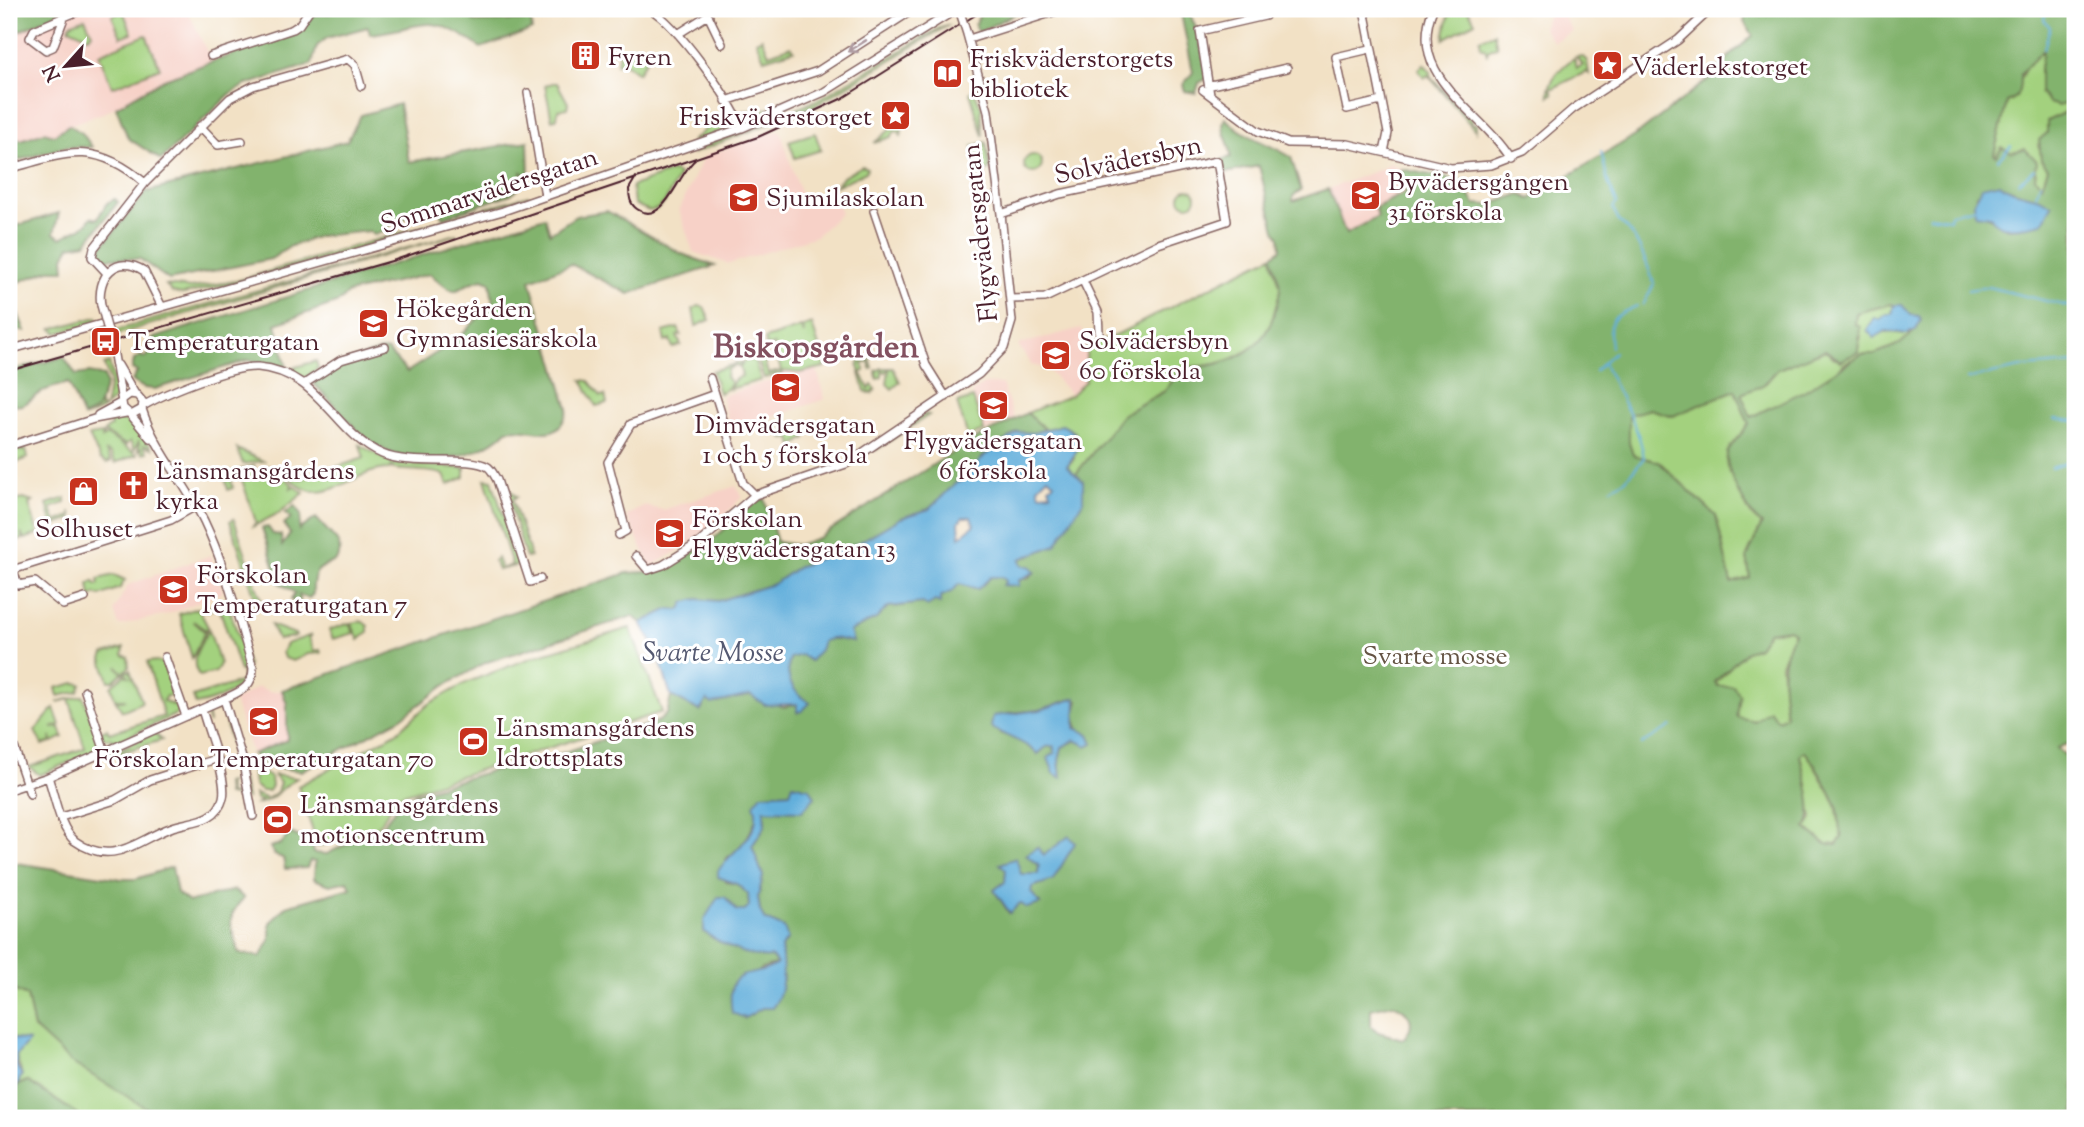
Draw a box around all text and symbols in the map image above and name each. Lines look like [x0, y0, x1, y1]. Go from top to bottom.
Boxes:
north arrow [32, 32, 102, 102]
building icon: Fyren [568, 39, 602, 73]
place label: Fyren [608, 40, 672, 77]
one-way arrow [848, 40, 868, 54]
place label: Friskväderstorgets bibliotek [970, 42, 1173, 109]
place icon: Väderlekstorget [1591, 49, 1625, 83]
place label: Väderlekstorget [1631, 50, 1808, 87]
library icon: Friskväderstorgets bibliotek [930, 56, 964, 90]
text: N [38, 60, 69, 85]
place icon: Friskväderstorget [878, 99, 912, 133]
place label: Friskväderstorget [679, 100, 872, 137]
street label: Solvädersbyn [1051, 128, 1206, 195]
street label: Sommarvädersgatan [376, 140, 603, 245]
street label: Flygvädersgatan [954, 142, 1009, 324]
place label: Byvädersgången 31 förskola [1388, 165, 1569, 232]
school or university icon: Byvädersgången 31 förskola [1348, 179, 1382, 213]
school or university icon: Sjumilaskolan [726, 180, 760, 214]
place label: Sjumilaskolan [766, 181, 925, 218]
place label: Hökegården Gymnasiesärskola [396, 292, 597, 359]
school or university icon: Hökegården Gymnasiesärskola [356, 306, 390, 340]
bus stop icon: Temperaturgatan [88, 324, 122, 358]
place label: Solvädersbyn 60 förskola [1079, 324, 1229, 391]
place label: Temperaturgatan [128, 325, 320, 362]
district label: Biskopsgården [713, 325, 919, 373]
school or university icon: Solvädersbyn 60 förskola [1039, 338, 1073, 372]
school or university icon: Dimvädersgatan 1 och 5 förskola [768, 371, 802, 405]
school or university icon: Flygvädersgatan 6 förskola [976, 388, 1010, 422]
place label: Dimvädersgatan 1 och 5 förskola [694, 408, 876, 475]
place label: Flygvädersgatan 6 förskola [904, 424, 1082, 491]
place label: Länsmansgårdens kyrka [156, 454, 355, 521]
church icon: Länsmansgårdens kyrka [116, 468, 150, 502]
shop icon: Solhuset [67, 475, 101, 509]
place label: Förskolan Flygvädersgatan 13 [692, 502, 896, 569]
place label: Solhuset [35, 512, 133, 549]
school or university icon: Förskolan Flygvädersgatan 13 [652, 516, 686, 550]
place label: Förskolan Temperaturgatan 7 [197, 558, 407, 625]
school or university icon: Förskolan Temperaturgatan 7 [157, 572, 191, 606]
water label: Svarte Mosse [642, 634, 784, 674]
park label: Svarte mosse [1362, 639, 1508, 676]
school or university icon: Förskolan Temperaturgatan 70 [247, 705, 281, 739]
place label: Länsmansgårdens Idrottsplats [496, 711, 695, 778]
sports icon: Länsmansgårdens Idrottsplats [456, 725, 490, 759]
place label: Förskolan Temperaturgatan 70 [94, 742, 434, 779]
place label: Länsmansgårdens motionscentrum [300, 788, 499, 855]
sports icon: Länsmansgårdens motionscentrum [260, 802, 294, 836]

